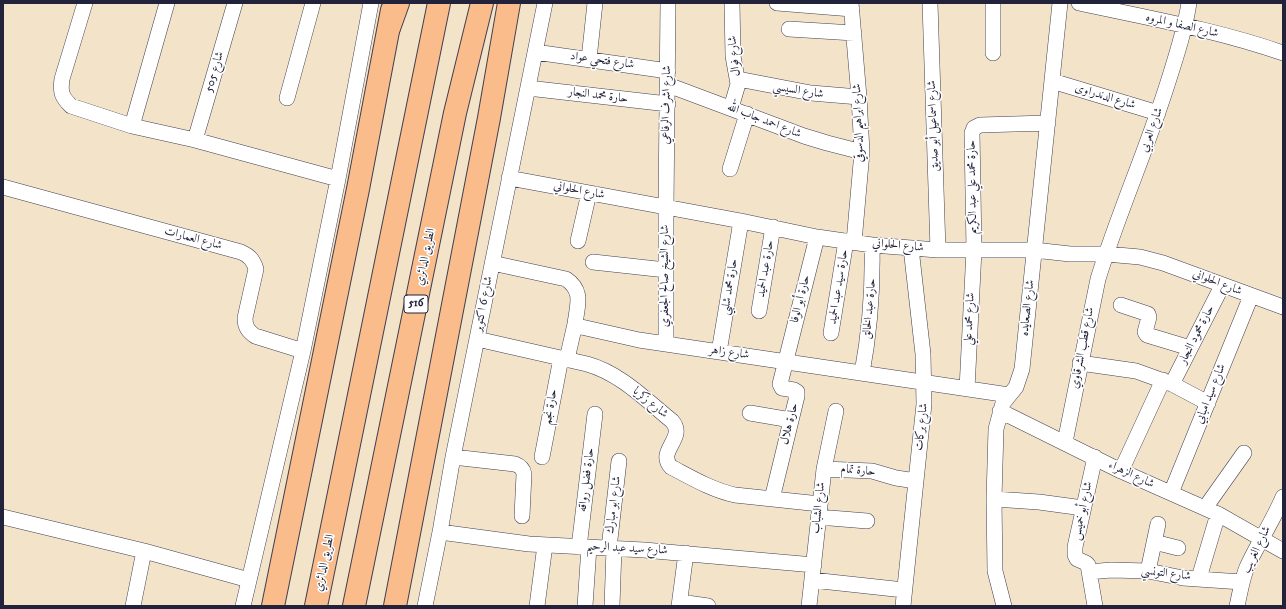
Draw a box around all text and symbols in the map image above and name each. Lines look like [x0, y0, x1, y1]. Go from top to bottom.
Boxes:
street label: شارع الصفا و المروه [1144, 11, 1220, 41]
street label: شارع فوال [726, 35, 744, 77]
street label: شارع فتحي عواد [569, 49, 635, 73]
street label: شارع 505 [202, 50, 228, 94]
street label: شارع اشرف الرفاعي [659, 65, 675, 145]
street label: شارع السيسي [772, 80, 824, 102]
street label: شارع اسماعيل أبو صديق [925, 80, 943, 172]
street label: شارع الدندراوى [1073, 81, 1137, 113]
street label: شارع ابراهيم الدسوقي [850, 83, 868, 163]
street label: حارة محمد النجار [567, 85, 629, 107]
street label: شارع احمد جاب الله [725, 100, 803, 142]
street label: شارع العربي [1137, 106, 1167, 154]
street label: حارة محمد علي عبد الكريم [965, 140, 981, 234]
street label: شارع الحلواني [552, 179, 606, 203]
street label: شارع العمارات [162, 224, 224, 254]
street label: شارع الشيخ صالح الجعفري [659, 225, 673, 327]
street label: الطريق الدائري [413, 227, 439, 287]
street label: شارع الحلواني [872, 237, 924, 255]
street label: حارة عبد الحميد [754, 239, 778, 299]
street label: حارة سيد عبد الحميد [826, 249, 852, 325]
street label: حارة محمد شلبي [718, 258, 742, 316]
street label: شارع الحلواني [1190, 267, 1244, 299]
street label: حارة أبو الوفا [788, 274, 814, 324]
street label: شارع 6 اكتوبر [472, 275, 496, 333]
street label: حارة عبد الخالق [860, 278, 880, 340]
street label: شارع الصعايده [1018, 279, 1038, 337]
street label: شارع محمد علي [961, 292, 979, 346]
road number: 516 [404, 295, 428, 313]
street label: حارة محمود النجار [1176, 303, 1218, 367]
street label: شارع قطب الشرقاوي [1068, 306, 1098, 390]
street label: شارع زاهر [708, 343, 750, 363]
street label: شارع سيد امبابي [1193, 362, 1229, 426]
street label: شارع زكريا [629, 384, 671, 422]
street label: حارة نجم [541, 388, 561, 426]
street label: حارة هلال [778, 402, 802, 446]
street label: شارع بركات [912, 403, 932, 451]
street label: حارة فضل رواقه [576, 447, 598, 513]
street label: شارع الزهراء [1106, 458, 1156, 492]
street label: حارة تمام [840, 462, 876, 480]
street label: شارع ابو مبارك [603, 475, 625, 535]
street label: شارع أبو خميس [1070, 480, 1096, 542]
street label: شارع الشباب [809, 482, 829, 534]
street label: شارع الغريب [1239, 524, 1275, 576]
street label: الطريق الدائري [312, 533, 338, 593]
street label: شارع سيد عبد الرحيم [586, 540, 668, 558]
street label: شارع التونسي [1140, 564, 1192, 584]

